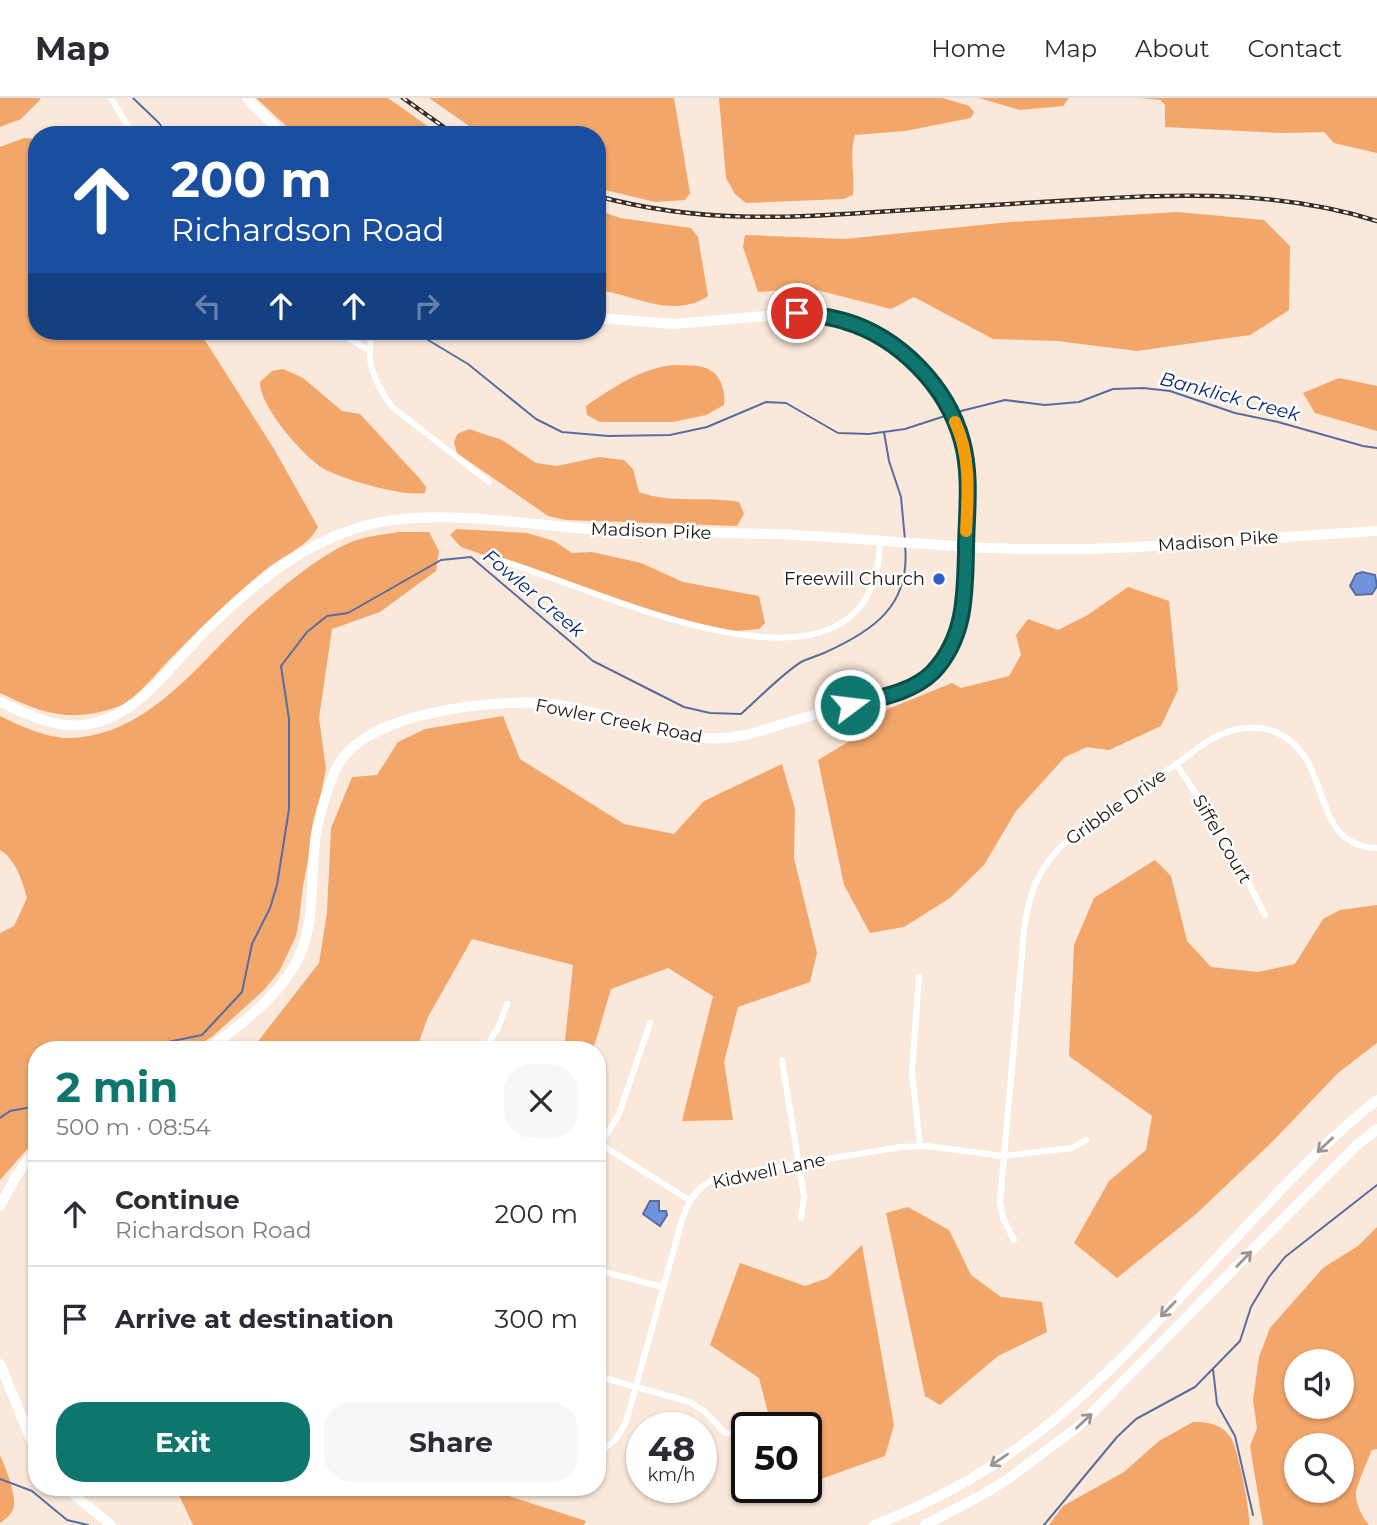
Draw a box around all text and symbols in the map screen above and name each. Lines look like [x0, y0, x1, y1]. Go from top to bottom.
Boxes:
text: Map [35, 28, 110, 68]
text: Home [931, 34, 1006, 63]
text: Map [1044, 34, 1097, 63]
text: About [1135, 34, 1209, 63]
text: Contact [1247, 34, 1342, 63]
text: 200 m [171, 150, 332, 209]
icon: ahead [56, 154, 147, 245]
text: Richardson Road [171, 210, 445, 249]
pin [767, 283, 827, 343]
icon: left [189, 287, 227, 325]
icon: ahead [262, 287, 300, 325]
icon: ahead [335, 287, 373, 325]
icon: right [408, 287, 446, 325]
icon: arrive [778, 294, 816, 332]
water label: Banklick Creek [1158, 367, 1303, 426]
street label: Madison Pike [590, 518, 712, 544]
street label: Madison Pike [1157, 526, 1279, 556]
water label: Fowler Creek [479, 545, 589, 643]
place label: Freewill Church [784, 568, 925, 590]
marker: Freewill Church [931, 571, 947, 587]
position arrow [813, 668, 887, 742]
street label: Fowler Creek Road [534, 694, 704, 748]
street label: Gribble Drive [1061, 764, 1171, 850]
street label: Siffel Court [1188, 791, 1256, 887]
text: 2 min [56, 1061, 178, 1113]
button: close [504, 1064, 578, 1138]
text: 500 m · 08:54 [56, 1113, 211, 1141]
one-way arrow [1316, 1137, 1334, 1153]
street label: Kidwell Lane [711, 1148, 828, 1194]
text: Continue [115, 1184, 240, 1216]
icon: ahead [56, 1195, 94, 1233]
text: 200 m [494, 1198, 578, 1230]
text: Richardson Road [115, 1216, 312, 1244]
one-way arrow [1235, 1251, 1252, 1268]
icon: arrive [56, 1300, 94, 1338]
one-way arrow [1159, 1300, 1176, 1317]
text: Arrive at destination [115, 1303, 394, 1335]
text: 300 m [495, 1303, 578, 1335]
map controls [1284, 1349, 1354, 1503]
button: sound [1284, 1349, 1354, 1419]
button: Exit [56, 1402, 310, 1482]
button: Share [324, 1402, 578, 1482]
speed limit sign: 50 [731, 1412, 822, 1503]
one-way arrow [1075, 1412, 1092, 1429]
text: 48 [648, 1427, 695, 1470]
button: search [1284, 1433, 1354, 1503]
one-way arrow [990, 1453, 1009, 1468]
text: km/h [647, 1464, 696, 1486]

